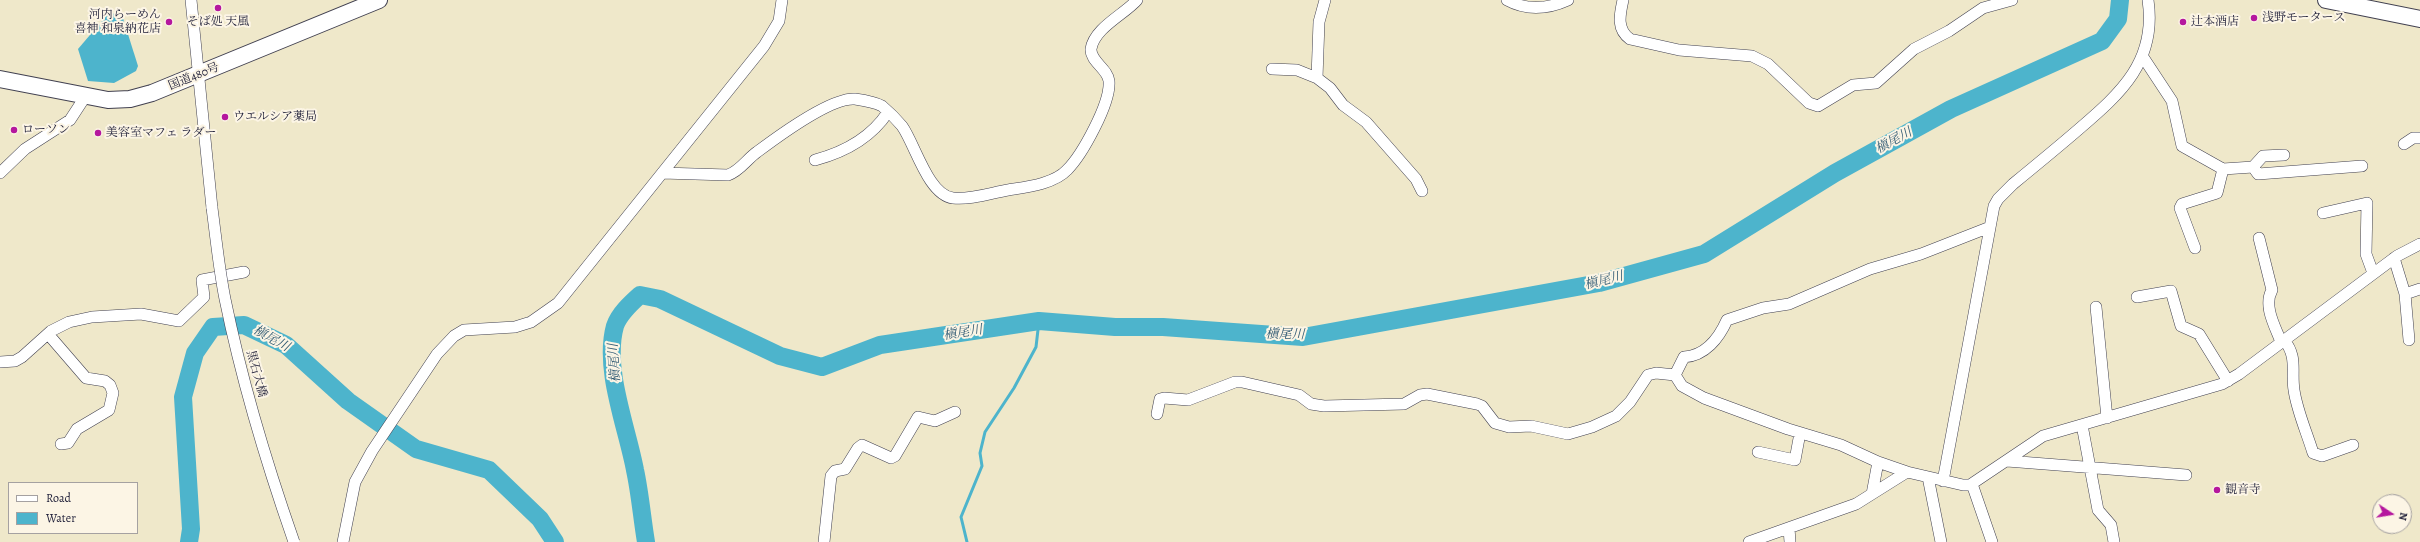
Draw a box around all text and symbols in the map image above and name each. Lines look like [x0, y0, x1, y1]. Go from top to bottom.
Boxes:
marker: そば処 天風 [213, 3, 223, 13]
place label: 河内らーめん 喜神 和泉納花店 [75, 8, 161, 36]
place label: 浅野モータース [2262, 11, 2346, 25]
marker: 浅野モータース [2249, 13, 2259, 23]
place label: そば処 天風 [187, 15, 249, 29]
place label: 辻本酒店 [2191, 15, 2239, 29]
marker: 河内らーめん 喜神 和泉納花店 [164, 17, 174, 27]
marker: 辻本酒店 [2178, 17, 2188, 27]
street label: 国道480号 [166, 60, 222, 94]
place label: ウエルシア薬局 [233, 110, 317, 124]
marker: ウエルシア薬局 [220, 112, 230, 122]
place label: ローソン [22, 123, 70, 137]
marker: ローソン [9, 125, 19, 135]
water label: 槇尾川 [1873, 125, 1915, 157]
place label: 美容室マフェ ラダー [106, 126, 216, 140]
marker: 美容室マフェ ラダー [93, 128, 103, 138]
water label: 槇尾川 [1583, 269, 1625, 293]
water label: 槇尾川 [943, 322, 983, 344]
water label: 槇尾川 [250, 323, 292, 355]
water label: 槇尾川 [1265, 327, 1305, 343]
water label: 槇尾川 [606, 343, 624, 383]
street label: 黒石大橋 [243, 349, 269, 399]
legend [8, 482, 138, 534]
place label: 観音寺 [2225, 483, 2261, 497]
marker: 観音寺 [2212, 485, 2222, 495]
text: Road [46, 490, 71, 506]
north arrow [2372, 494, 2412, 534]
text: Water [46, 510, 76, 526]
text: N [2395, 511, 2411, 522]

